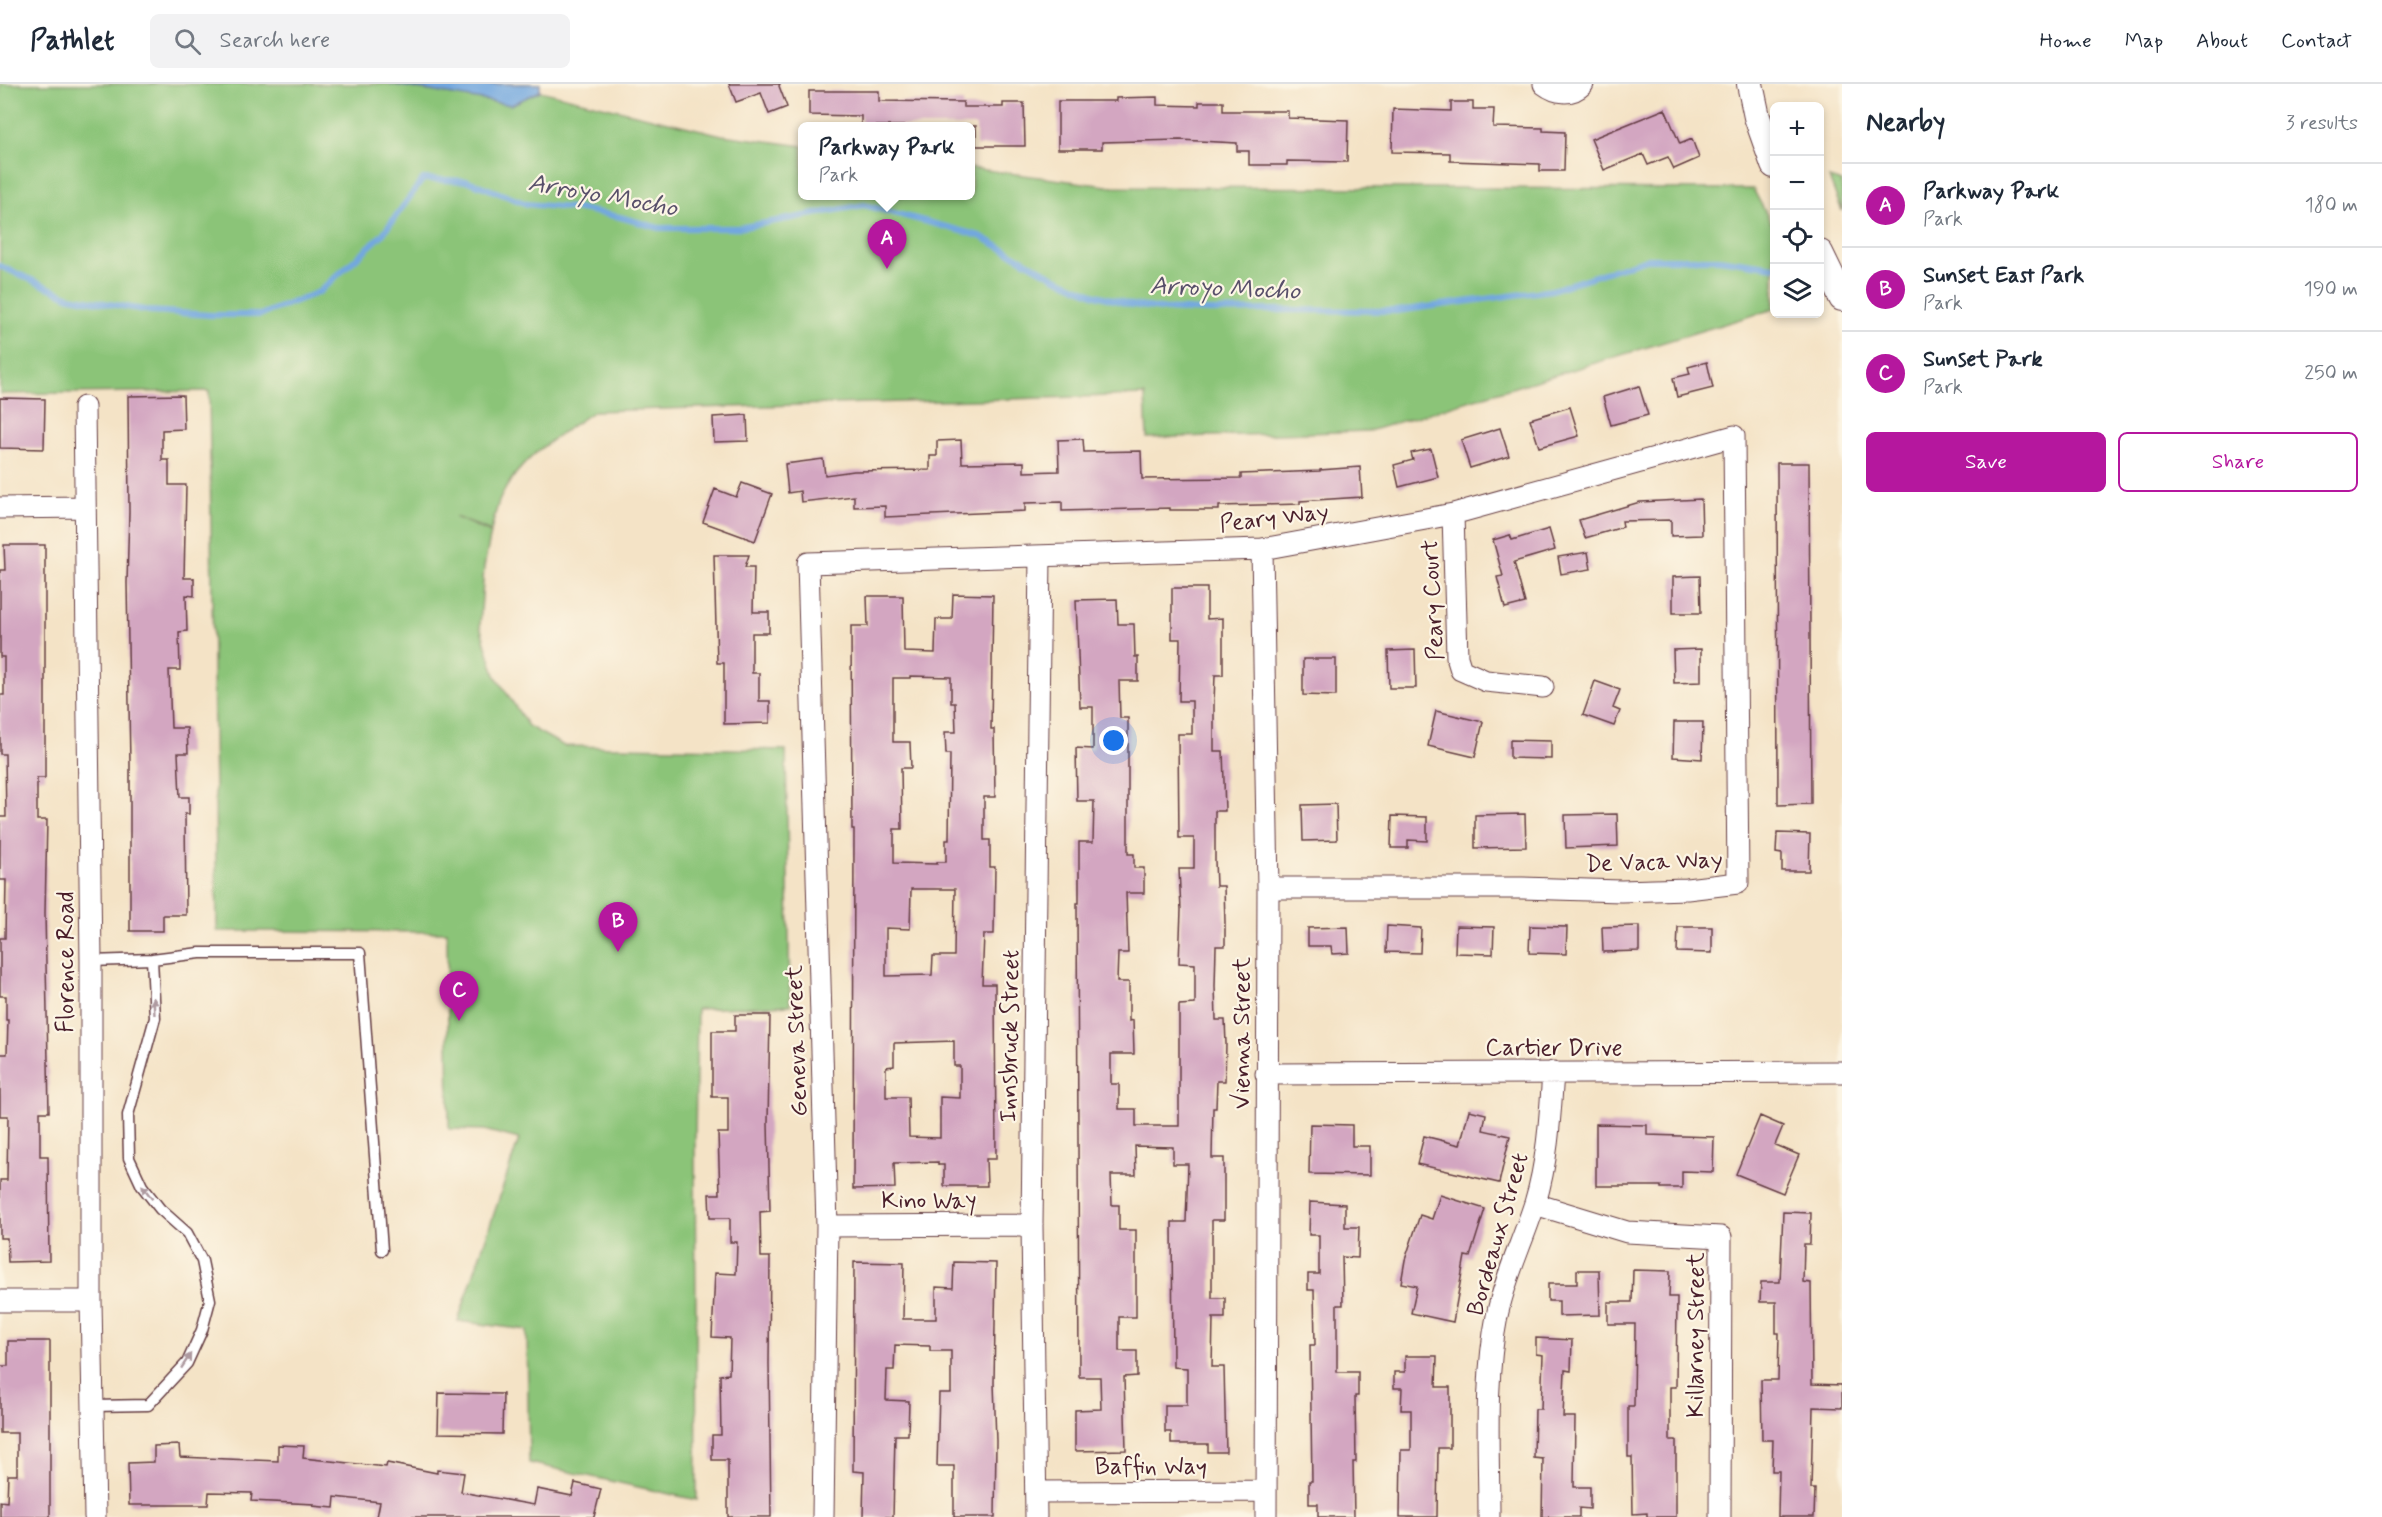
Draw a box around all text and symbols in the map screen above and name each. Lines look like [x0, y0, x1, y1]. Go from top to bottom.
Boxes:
search box [150, 14, 570, 68]
text: Pathlet [30, 23, 114, 60]
icon: search [171, 25, 204, 58]
text: Search here [219, 27, 330, 55]
text: Home [2040, 27, 2092, 55]
text: Map [2125, 27, 2163, 55]
text: About [2196, 27, 2248, 55]
text: Contact [2281, 27, 2352, 55]
map controls [1770, 102, 1824, 318]
button: + [1770, 102, 1824, 156]
text: Nearby [1866, 106, 1945, 140]
text: 3 results [2286, 110, 2358, 137]
popup [798, 122, 975, 200]
text: Parkway Park [818, 134, 955, 162]
button: − [1770, 156, 1824, 210]
text: Park [818, 162, 858, 189]
water label: Arroyo Mocho [526, 166, 681, 226]
text: Parkway Park [1923, 178, 2059, 206]
text: A [1879, 192, 1892, 219]
text: 180 m [2305, 192, 2358, 219]
text: Park [1923, 206, 1963, 233]
button: locate [1770, 210, 1824, 264]
pin: A [868, 220, 906, 269]
text: Sunset East Park [1923, 262, 2084, 290]
button: layers [1770, 264, 1824, 318]
water label: Arroyo Mocho [1149, 269, 1302, 309]
text: B [1879, 276, 1892, 303]
text: 190 m [2304, 276, 2358, 303]
text: Park [1923, 290, 1963, 317]
text: Sunset Park [1923, 346, 2043, 374]
text: C [1878, 360, 1893, 387]
text: 250 m [2304, 360, 2358, 387]
text: Park [1923, 374, 1963, 401]
button: Save [1866, 432, 2106, 492]
button: Share [2118, 432, 2358, 492]
street label: Peary Way [1218, 496, 1330, 541]
street label: Peary Court [1415, 539, 1452, 661]
your location [1099, 726, 1128, 755]
street label: De Vaca Way [1585, 845, 1723, 880]
street label: Florence Road [51, 891, 82, 1033]
pin: B [598, 902, 638, 952]
street label: Innsbruck Street [993, 949, 1028, 1123]
street label: Vienna Street [1227, 957, 1258, 1109]
street label: Geneva Street [779, 965, 816, 1117]
pin: C [440, 972, 478, 1021]
one-way arrow [150, 996, 159, 1015]
street label: Cartier Drive [1485, 1033, 1623, 1064]
street label: Bordeaux Street [1460, 1149, 1537, 1320]
one-way arrow [142, 1185, 154, 1200]
street label: Kino Way [881, 1186, 977, 1217]
street label: Killarney Street [1681, 1252, 1712, 1418]
one-way arrow [180, 1354, 192, 1370]
street label: Baffin Way [1095, 1452, 1207, 1483]

